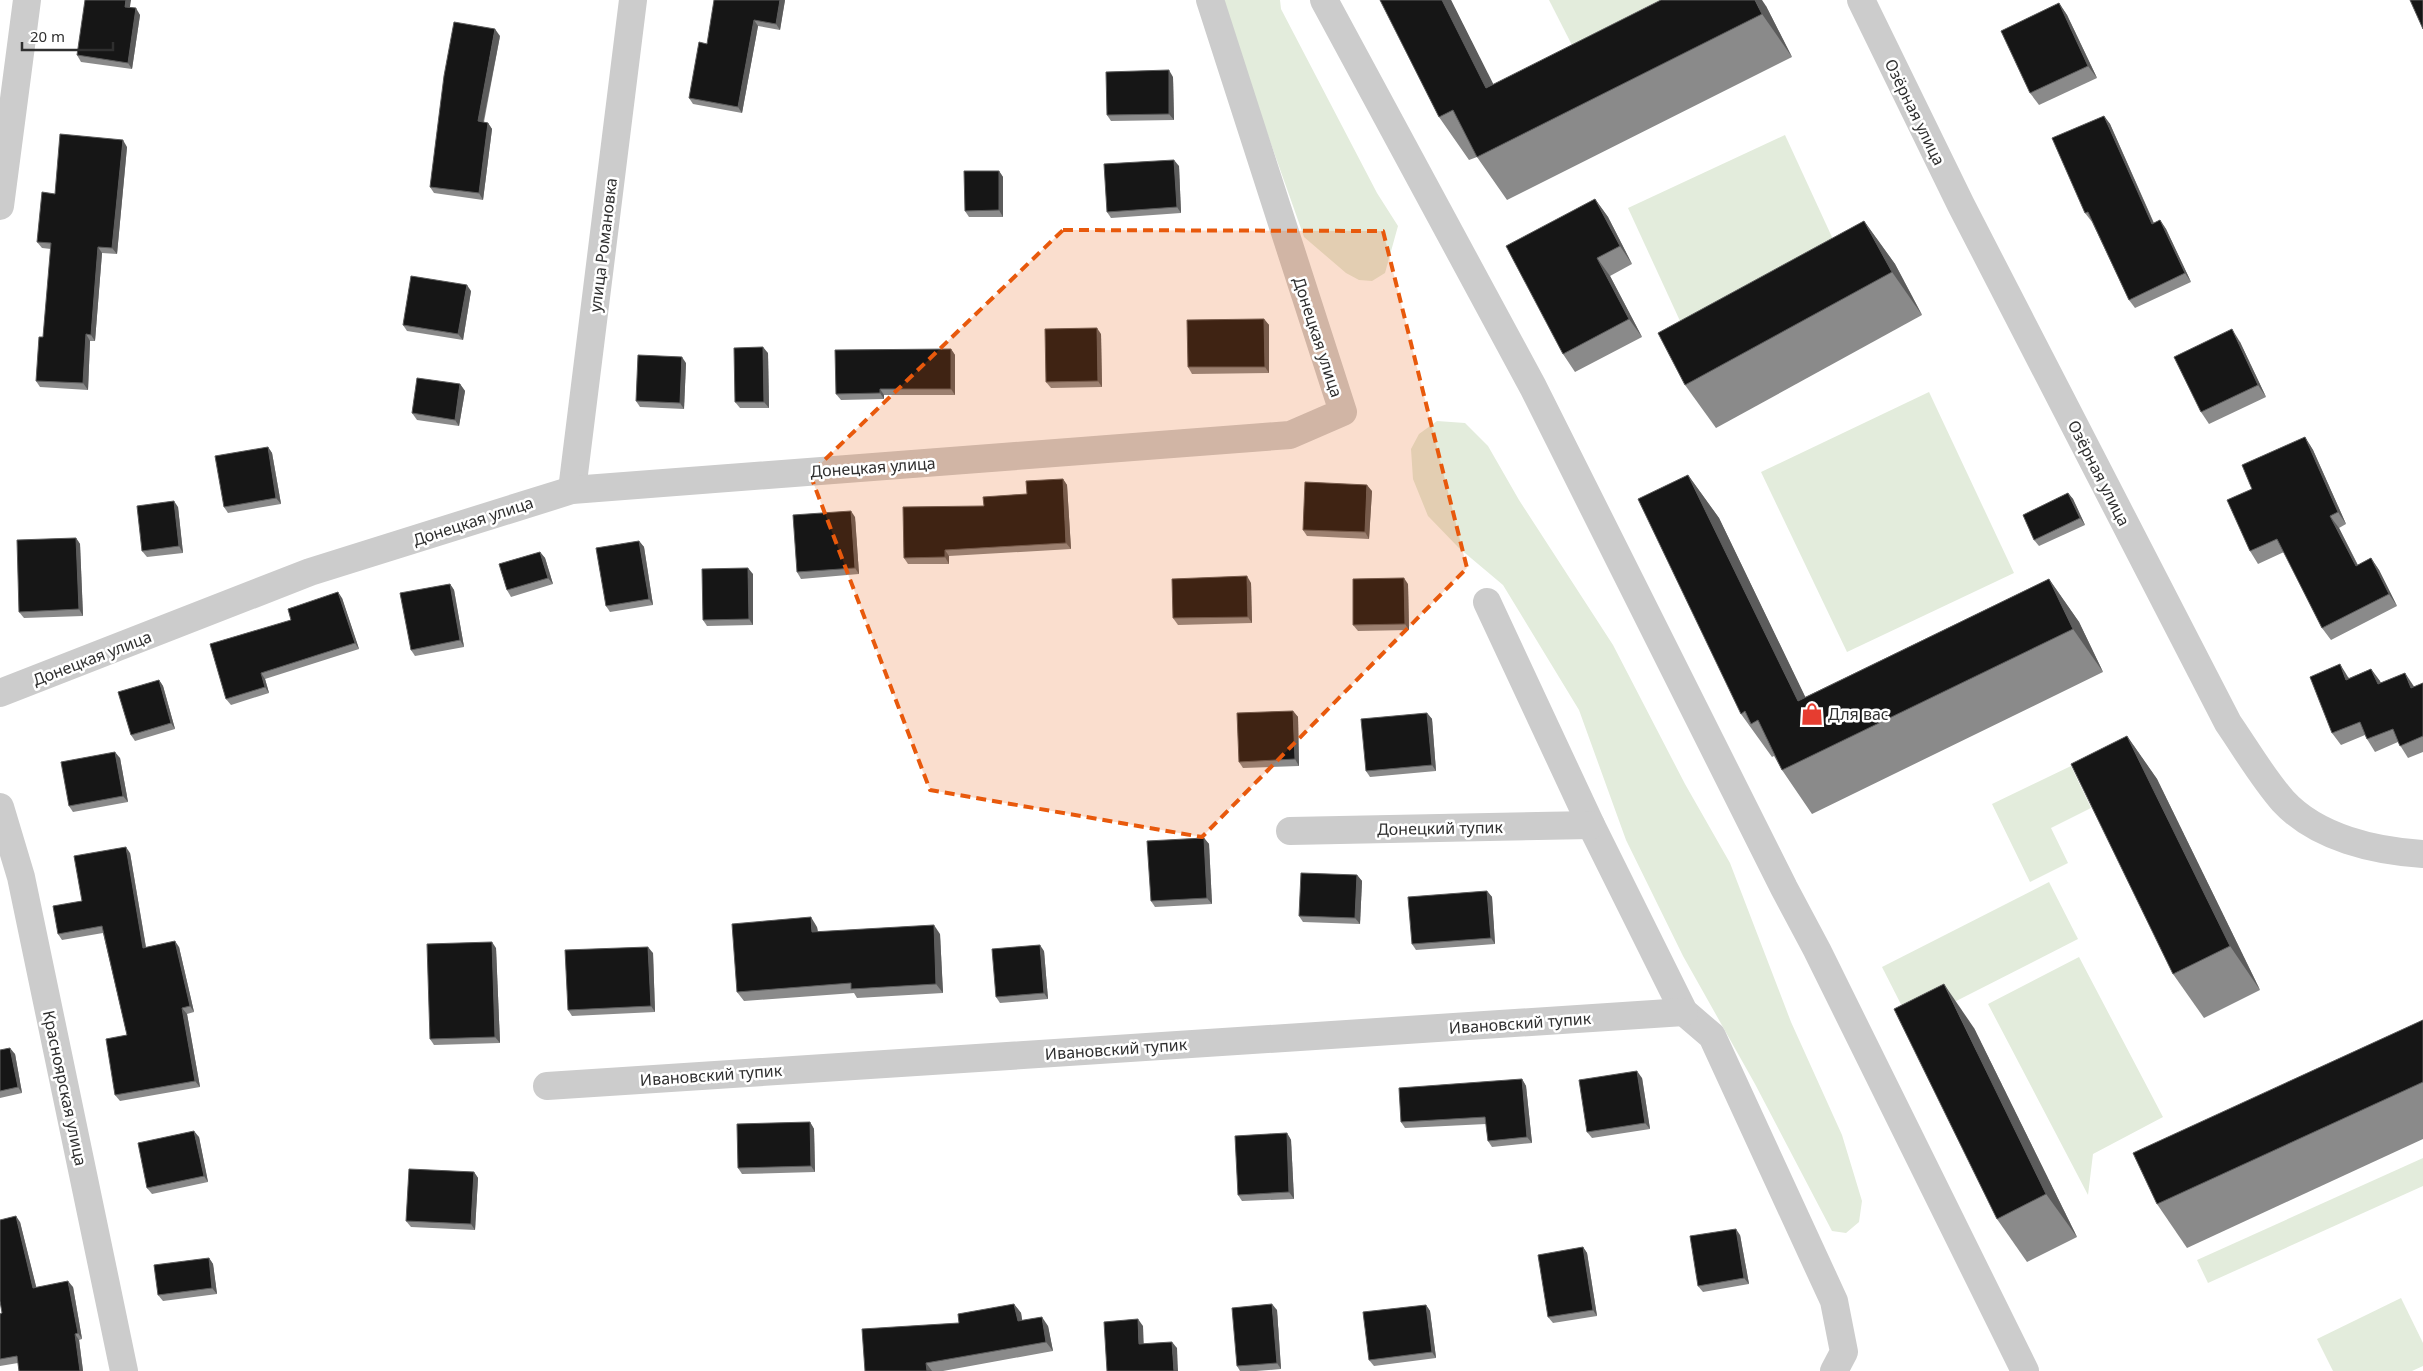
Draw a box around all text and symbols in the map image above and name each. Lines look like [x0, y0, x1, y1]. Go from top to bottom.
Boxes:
scale bar [22, 20, 114, 52]
text: 20 m [30, 26, 65, 46]
street label: Озёрная улица [1880, 55, 1950, 169]
street label: улица Романовка [584, 177, 622, 313]
street label: Донецкая улица [1288, 274, 1348, 400]
street label: Озёрная улица [2063, 416, 2135, 530]
street label: Донецкая улица [810, 452, 936, 482]
street label: Донецкая улица [410, 491, 536, 551]
street label: Донецкая улица [30, 625, 154, 691]
shop icon: Для вас [1799, 701, 1825, 727]
place label: Для вас [1828, 703, 1889, 725]
street label: Донецкий тупик [1377, 816, 1504, 840]
street label: Ивановский тупик [1448, 1007, 1592, 1039]
street label: Красноярская улица [38, 1008, 92, 1168]
street label: Ивановский тупик [1044, 1033, 1188, 1065]
street label: Ивановский тупик [639, 1059, 783, 1091]

